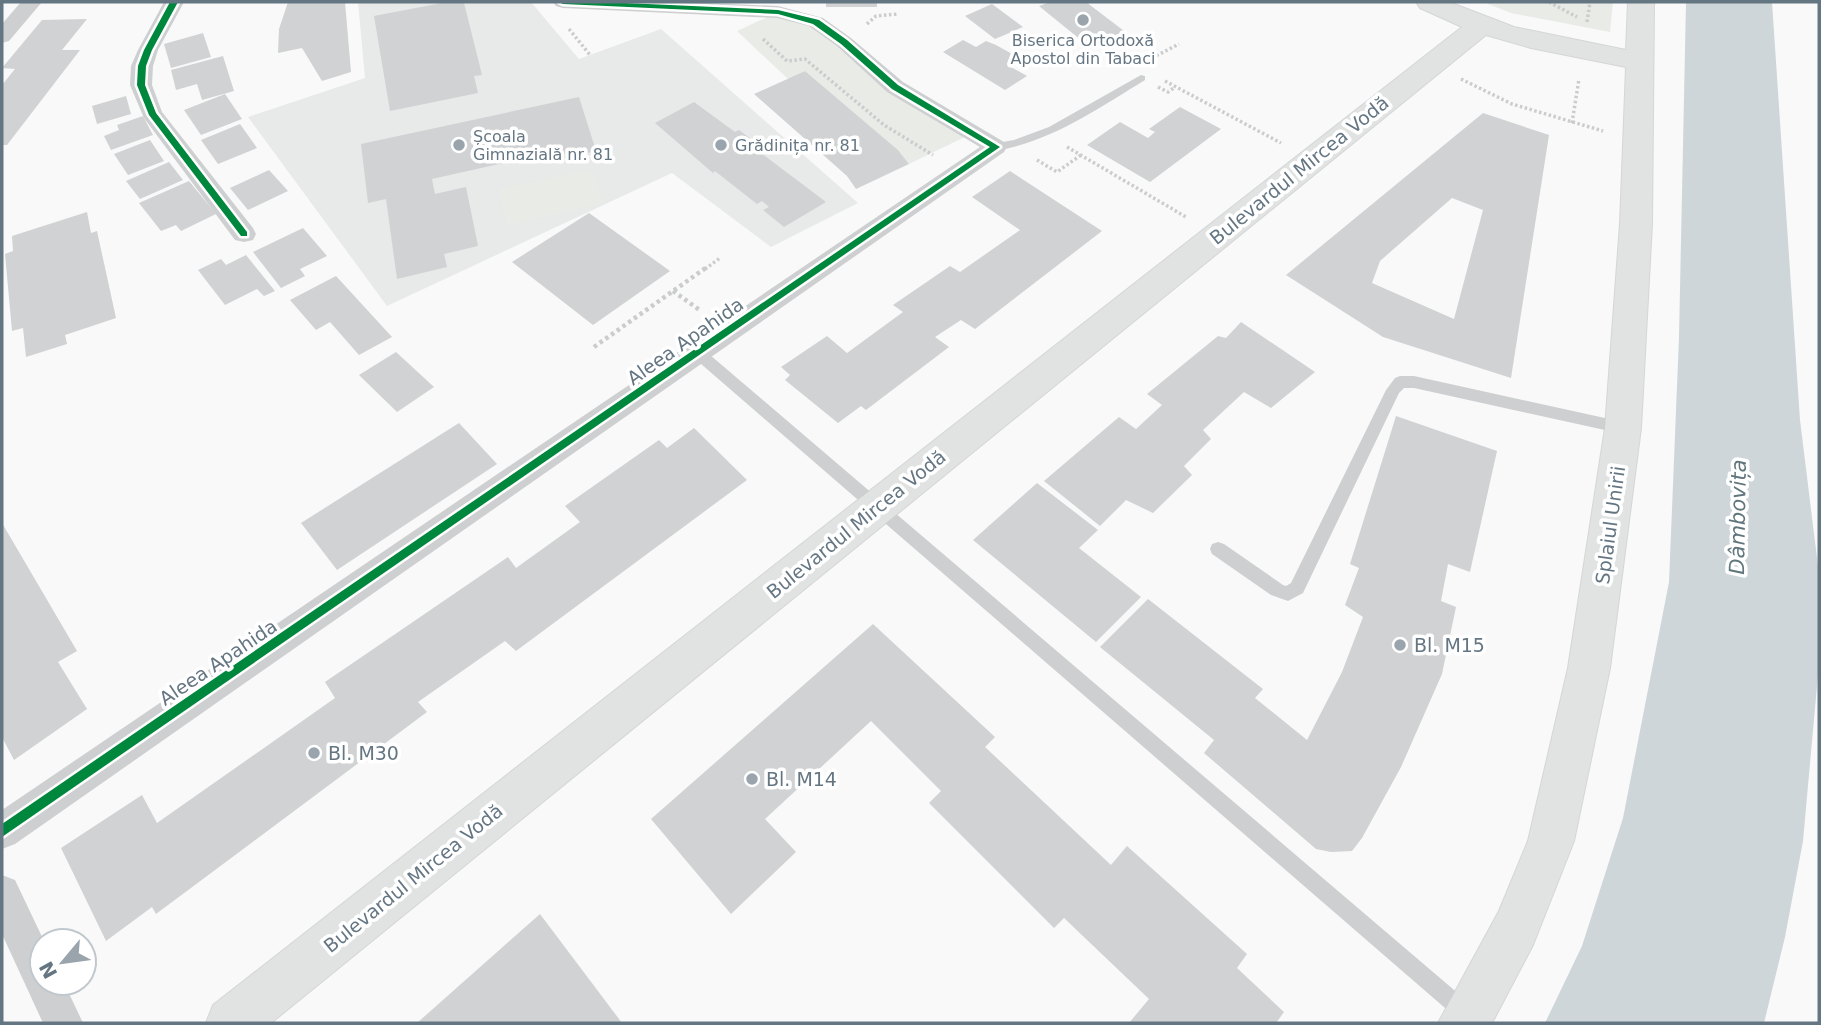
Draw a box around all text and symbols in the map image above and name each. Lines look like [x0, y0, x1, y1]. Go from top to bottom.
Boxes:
marker: Biserica Ortodoxă Apostol din Tabaci [1075, 12, 1091, 28]
place label: Biserica Ortodoxă Apostol din Tabaci [1011, 31, 1155, 68]
street label: Bulevardul Mircea Vodă [1205, 91, 1393, 249]
place label: Școala Gimnazială nr. 81 [473, 127, 613, 164]
place label: Grădinița nr. 81 [735, 136, 860, 155]
marker: Școala Gimnazială nr. 81 [451, 137, 467, 153]
marker: Grădinița nr. 81 [713, 137, 729, 153]
street label: Aleea Apahida [623, 293, 747, 389]
street label: Bulevardul Mircea Vodă [762, 445, 950, 603]
water label: Dâmbovița [1725, 459, 1751, 575]
street label: Splaiul Unirii [1591, 464, 1629, 586]
street label: Aleea Apahida [155, 615, 281, 709]
place label: Bl. M15 [1414, 634, 1485, 656]
marker: Bl. M15 [1392, 637, 1408, 653]
place label: Bl. M30 [328, 742, 399, 764]
marker: Bl. M30 [306, 745, 322, 761]
place label: Bl. M14 [766, 768, 837, 790]
marker: Bl. M14 [744, 771, 760, 787]
street label: Bulevardul Mircea Vodă [319, 799, 507, 957]
north arrow [28, 927, 98, 997]
text: N [35, 958, 62, 983]

